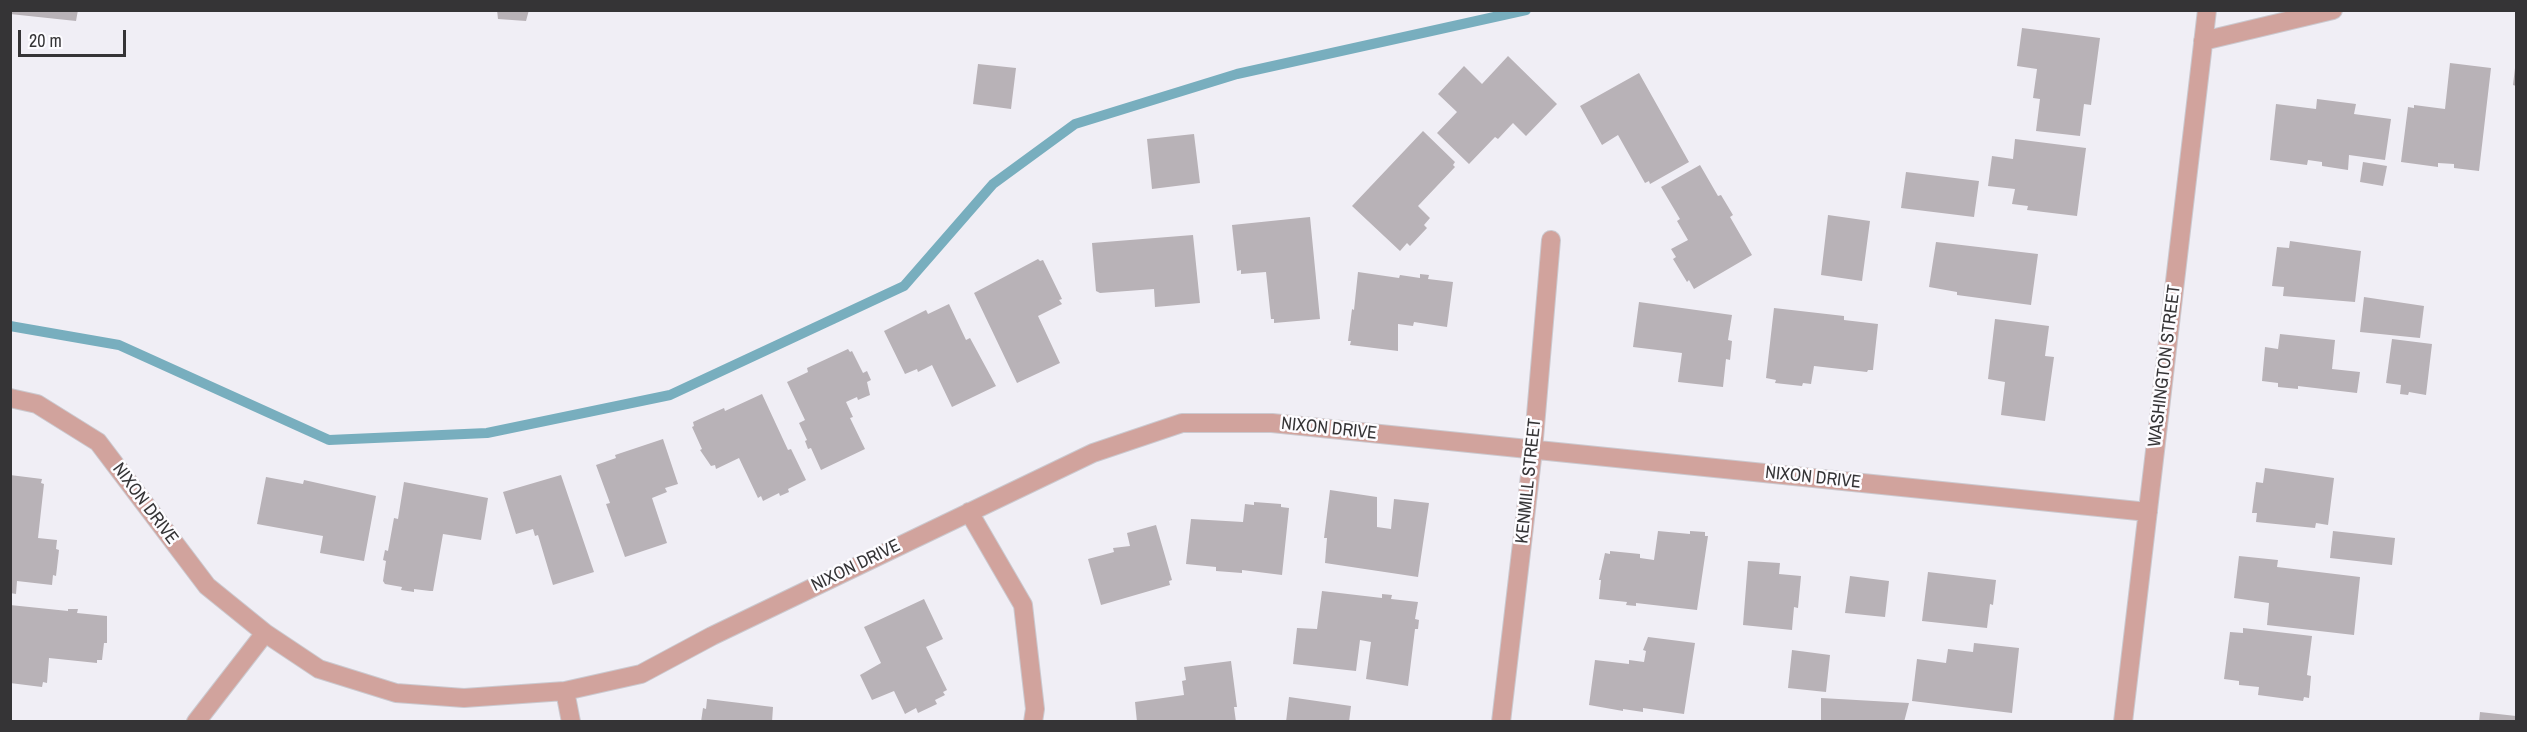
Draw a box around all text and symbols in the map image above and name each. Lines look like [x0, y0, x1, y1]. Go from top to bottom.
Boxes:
scale bar [21, 18, 129, 56]
text: 20 m [29, 28, 62, 53]
street label: WASHINGTON STREET [2144, 284, 2186, 448]
street label: NIXON DRIVE [1280, 413, 1378, 445]
street label: KENMILL STREET [1512, 417, 1546, 545]
street label: NIXON DRIVE [108, 459, 182, 549]
street label: NIXON DRIVE [1764, 462, 1862, 494]
street label: NIXON DRIVE [808, 535, 904, 597]

